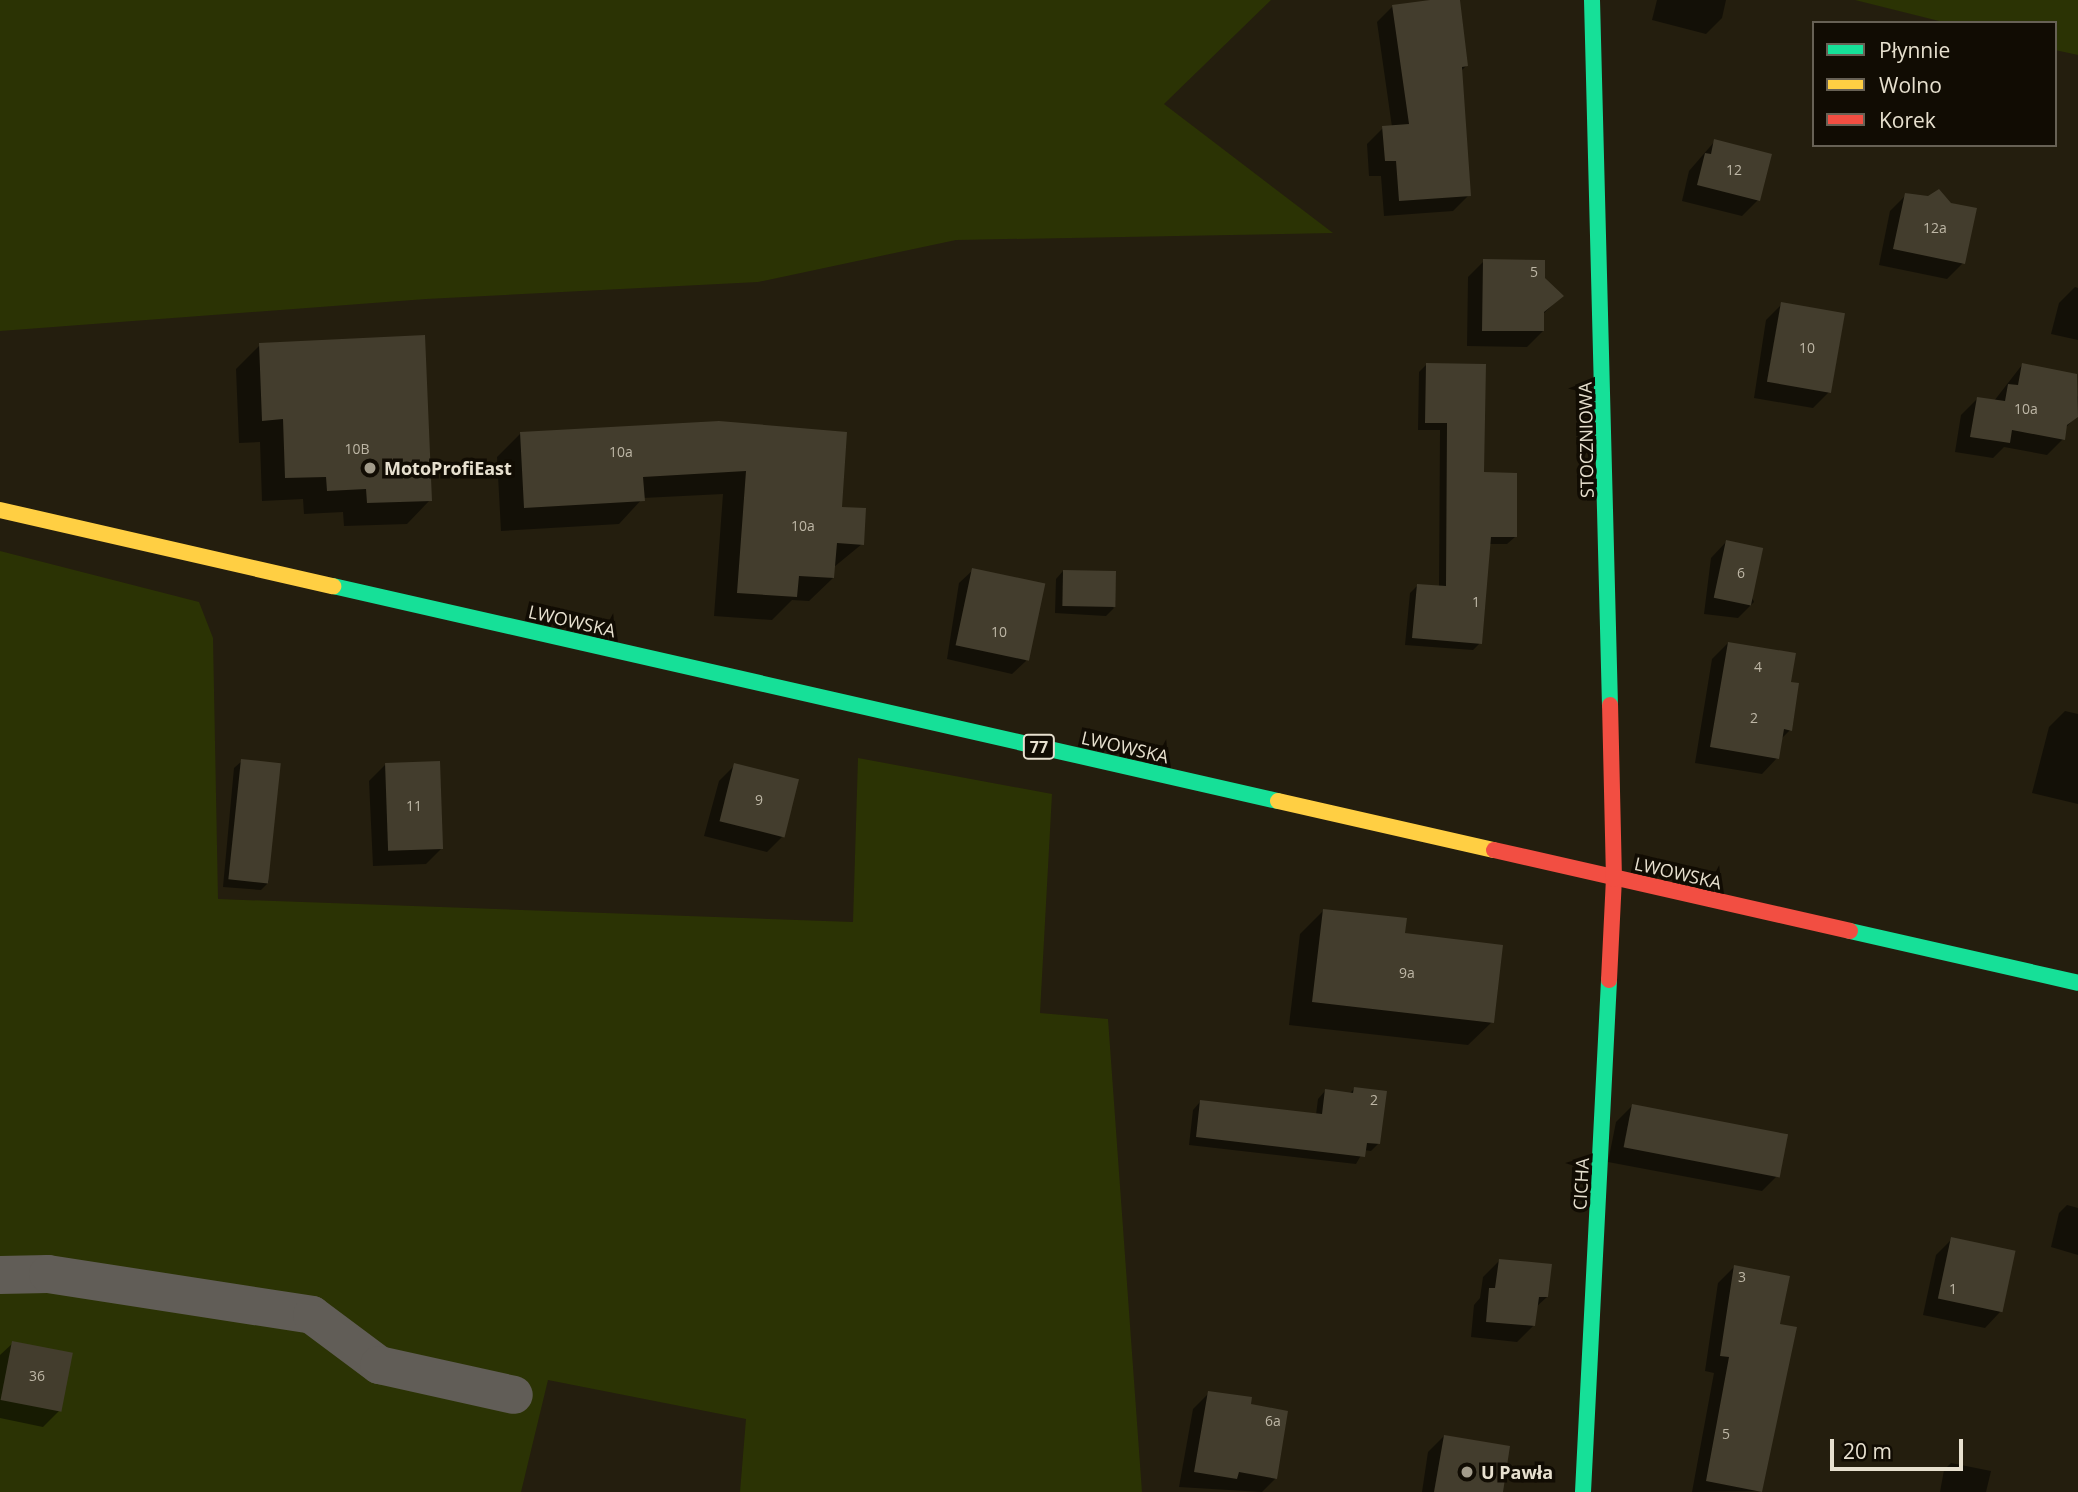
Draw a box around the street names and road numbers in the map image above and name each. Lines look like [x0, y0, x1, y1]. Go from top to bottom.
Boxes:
street label: STOCZNIOWA [1574, 382, 1598, 498]
street label: LWOWSKA [526, 600, 618, 642]
street label: LWOWSKA [1079, 726, 1171, 768]
road number: 77 [1021, 734, 1056, 760]
street label: LWOWSKA [1632, 852, 1724, 894]
street label: CICHA [1569, 1157, 1593, 1211]

